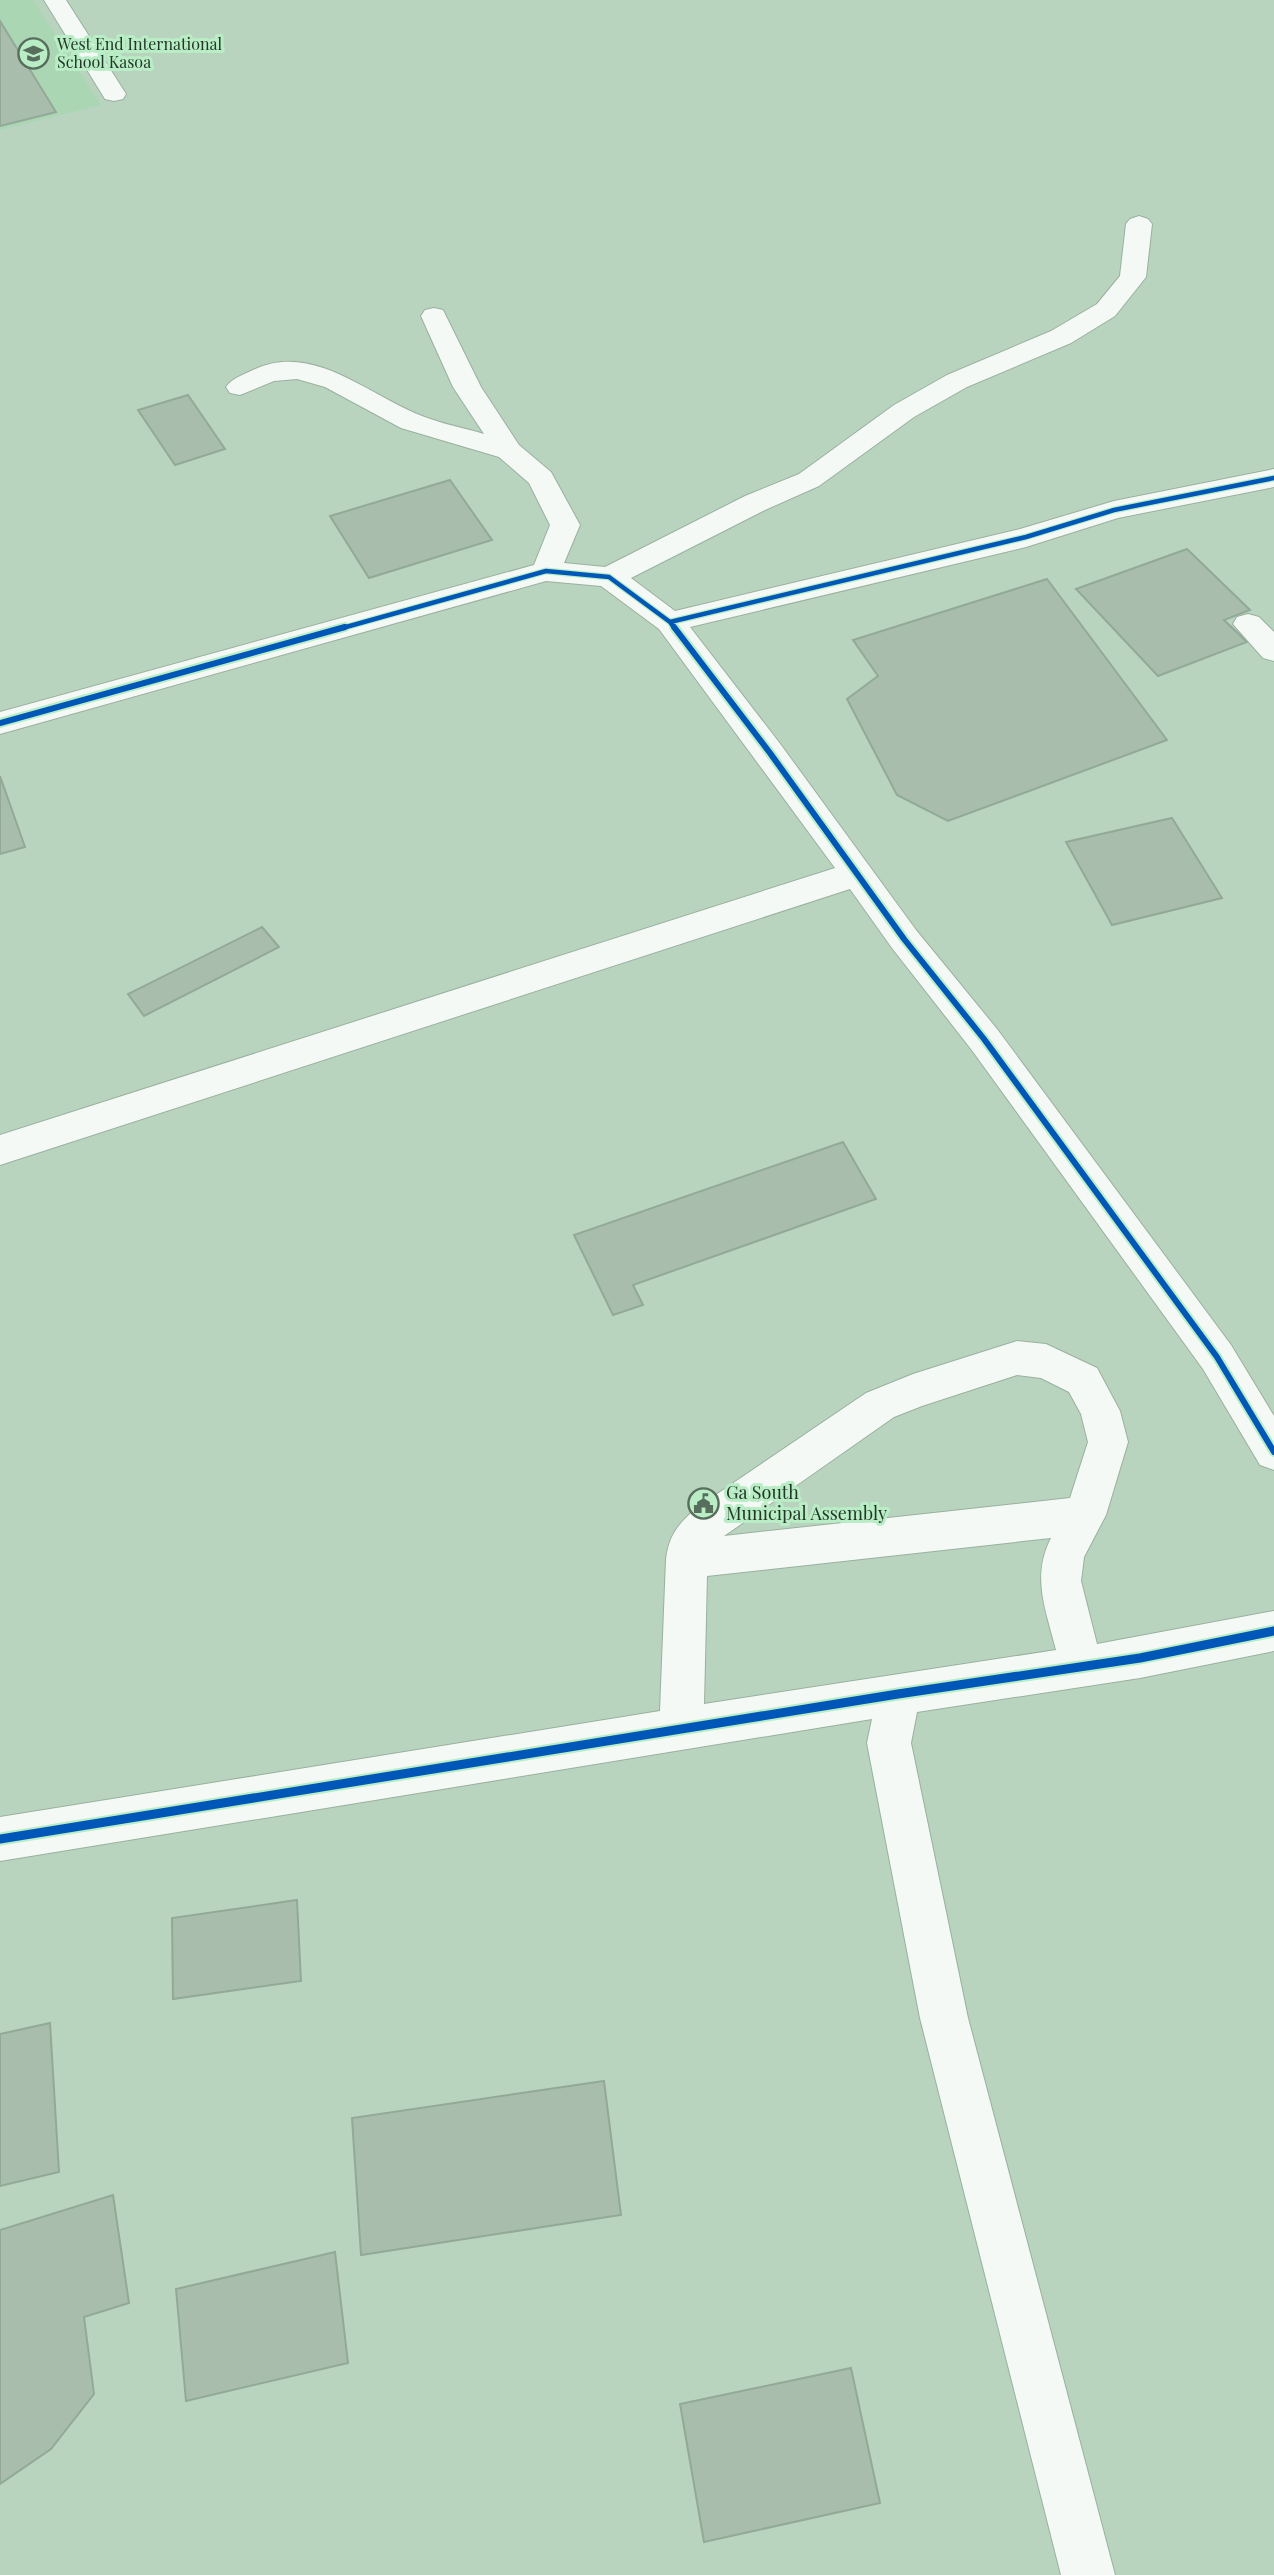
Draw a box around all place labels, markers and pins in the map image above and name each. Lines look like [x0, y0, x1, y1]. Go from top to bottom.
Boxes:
place label: West End International School Kasoa [56, 33, 223, 72]
school or university icon: West End International School Kasoa [17, 36, 51, 70]
place label: Ga South Municipal Assembly [726, 1480, 887, 1525]
public building icon: Ga South Municipal Assembly [686, 1486, 720, 1520]

